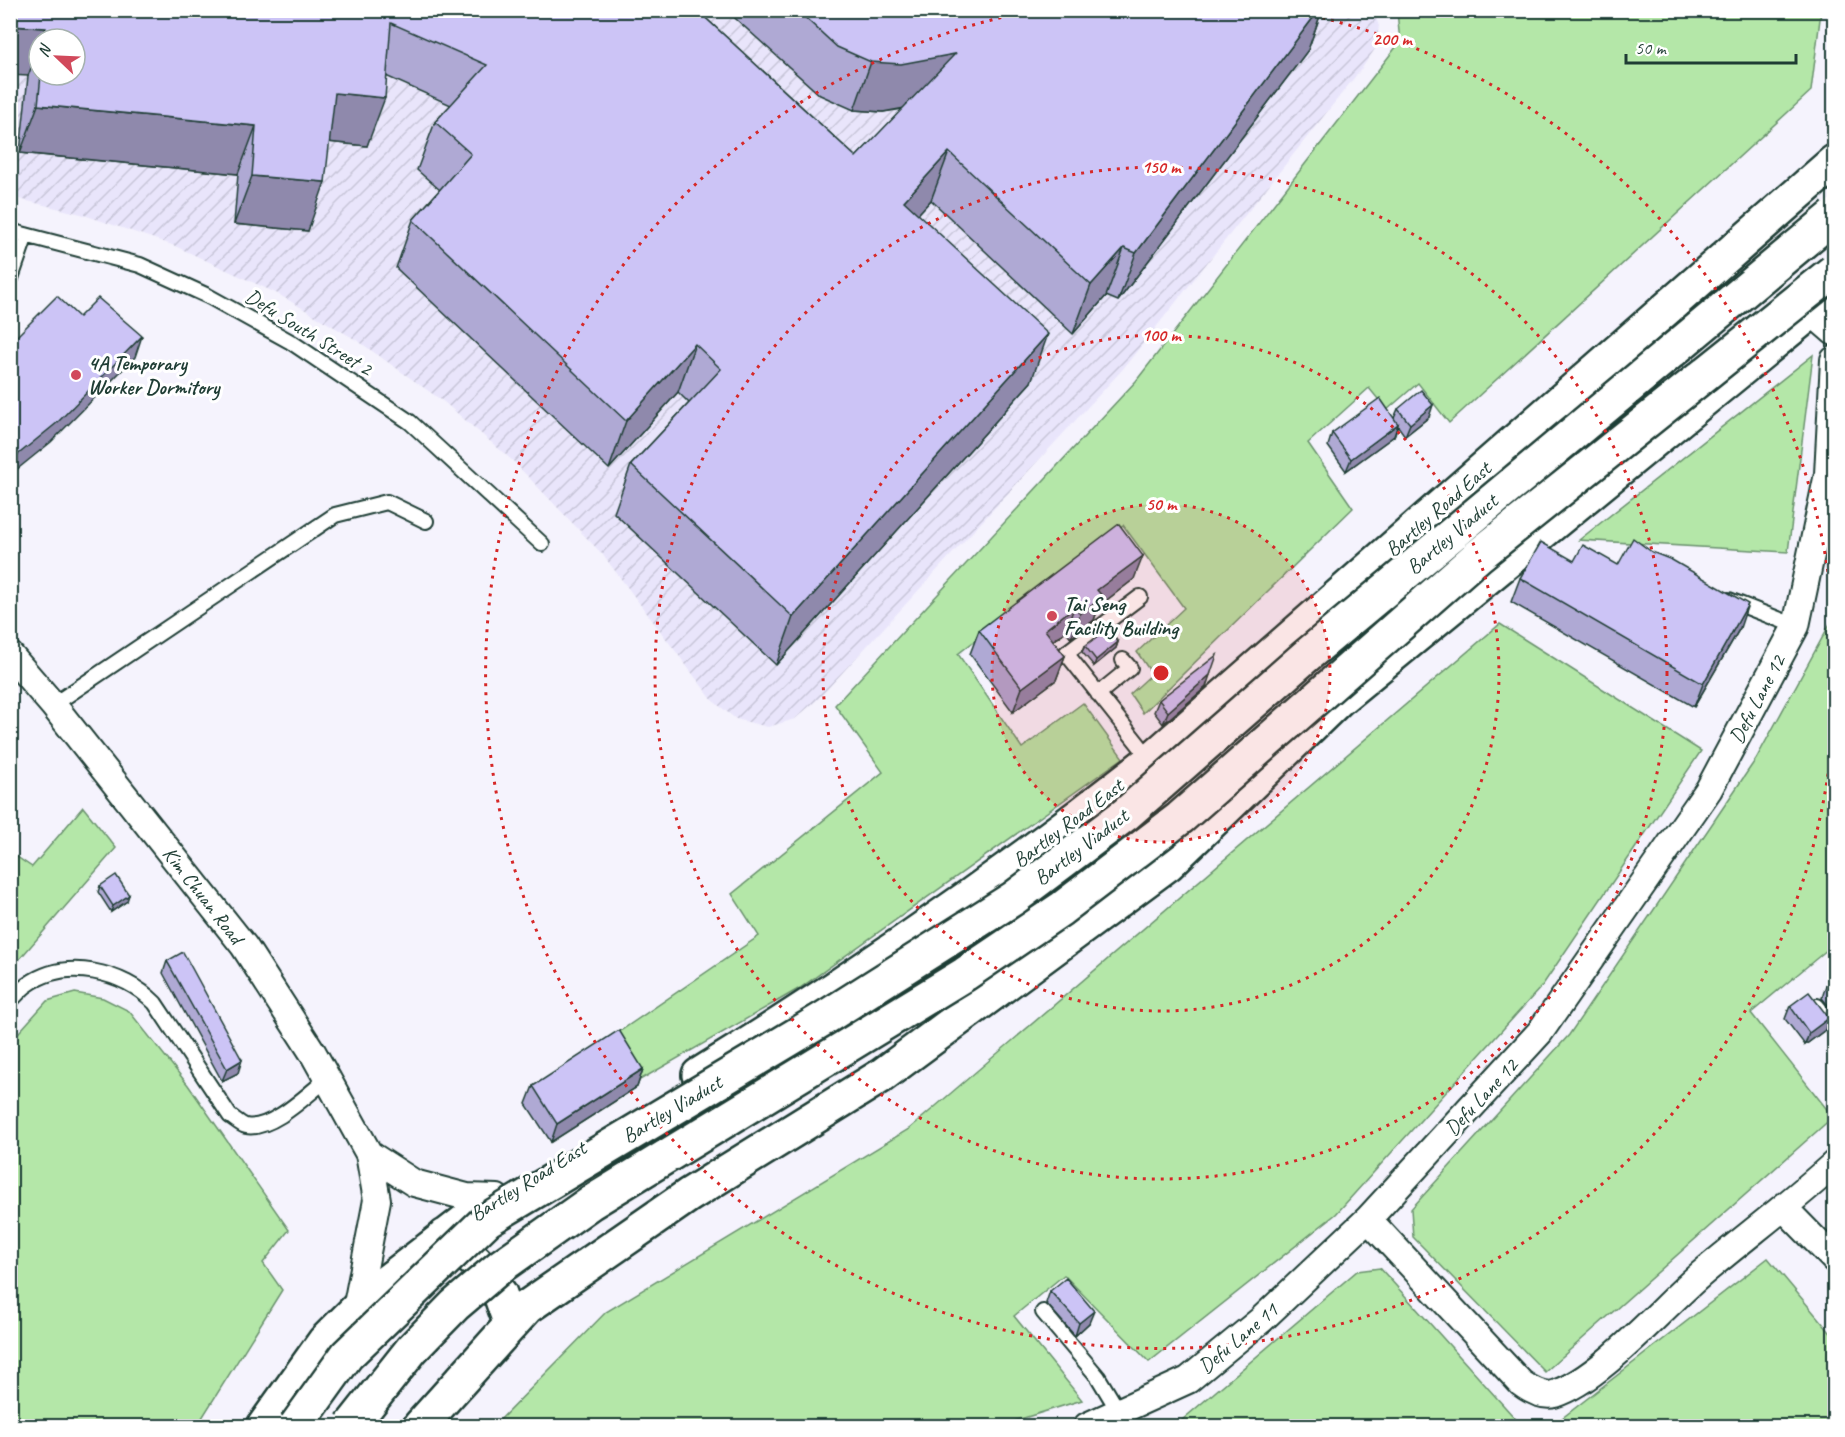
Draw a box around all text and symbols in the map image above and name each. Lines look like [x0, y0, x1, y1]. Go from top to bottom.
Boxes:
north arrow [27, 27, 87, 87]
scale bar [1626, 27, 1796, 65]
text: 200 m [1373, 28, 1413, 50]
text: 50 m [1635, 37, 1668, 59]
text: N [33, 40, 56, 60]
text: 150 m [1142, 156, 1182, 178]
street label: Defu South Street 2 [241, 283, 378, 382]
text: 100 m [1142, 324, 1182, 346]
place label: 4A Temporary Worker Dormitory [88, 350, 221, 401]
marker: 4A Temporary Worker Dormitory [69, 368, 83, 382]
street label: Bartley Road East [1380, 455, 1498, 562]
street label: Bartley Viaduct [1401, 487, 1505, 580]
text: 50 m [1146, 493, 1178, 515]
place label: Tai Seng Facility Building [1064, 591, 1180, 641]
marker: Tai Seng Facility Building [1045, 609, 1059, 623]
street label: Defu Lane 12 [1723, 649, 1792, 747]
centre of rings [1151, 663, 1171, 683]
street label: Bartley Road East [1008, 772, 1130, 873]
street label: Bartley Viaduct [1029, 802, 1135, 891]
street label: Kim Chuan Road [157, 841, 251, 952]
street label: Defu Lane 12 [1439, 1052, 1524, 1141]
street label: Bartley Viaduct [618, 1068, 728, 1149]
street label: Bartley Road East [465, 1134, 593, 1227]
street label: Defu Lane 11 [1193, 1296, 1284, 1379]

